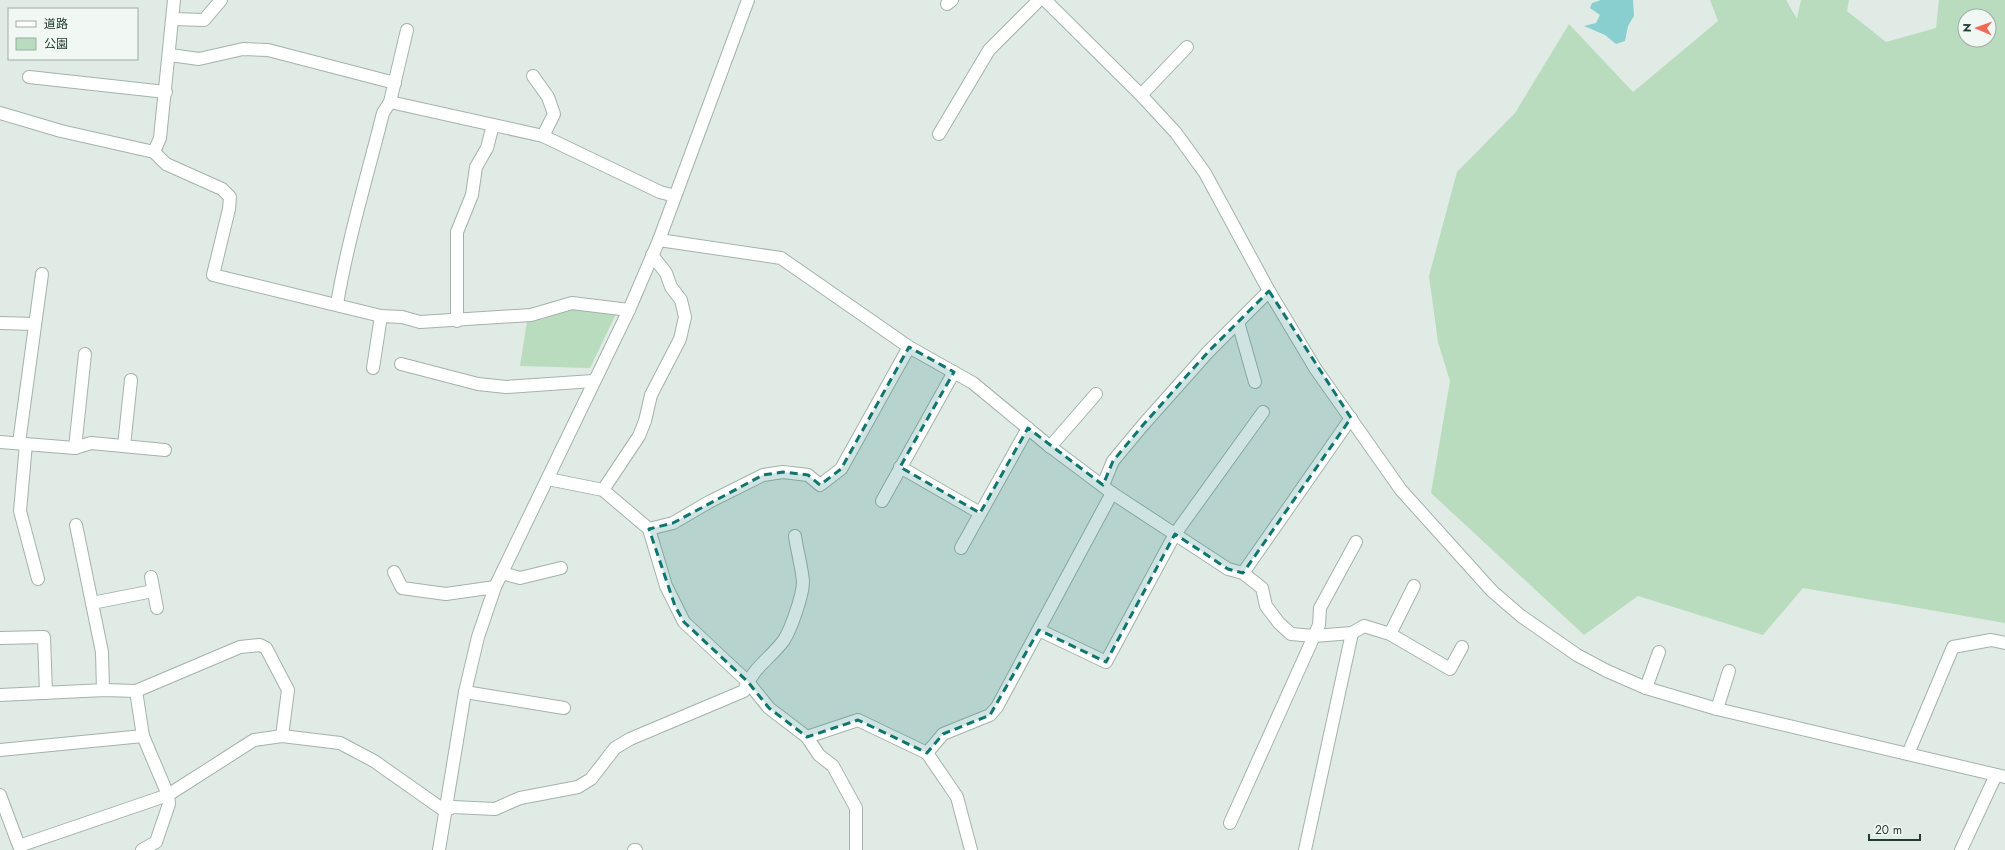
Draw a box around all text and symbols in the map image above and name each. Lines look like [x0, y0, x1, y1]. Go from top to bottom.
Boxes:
legend [8, 8, 138, 60]
north arrow [1957, 8, 1997, 48]
text: 道路 [44, 15, 68, 33]
text: N [1959, 23, 1975, 32]
text: 公園 [44, 35, 68, 53]
scale bar [1869, 816, 1920, 842]
text: 20 m [1875, 821, 1902, 839]

